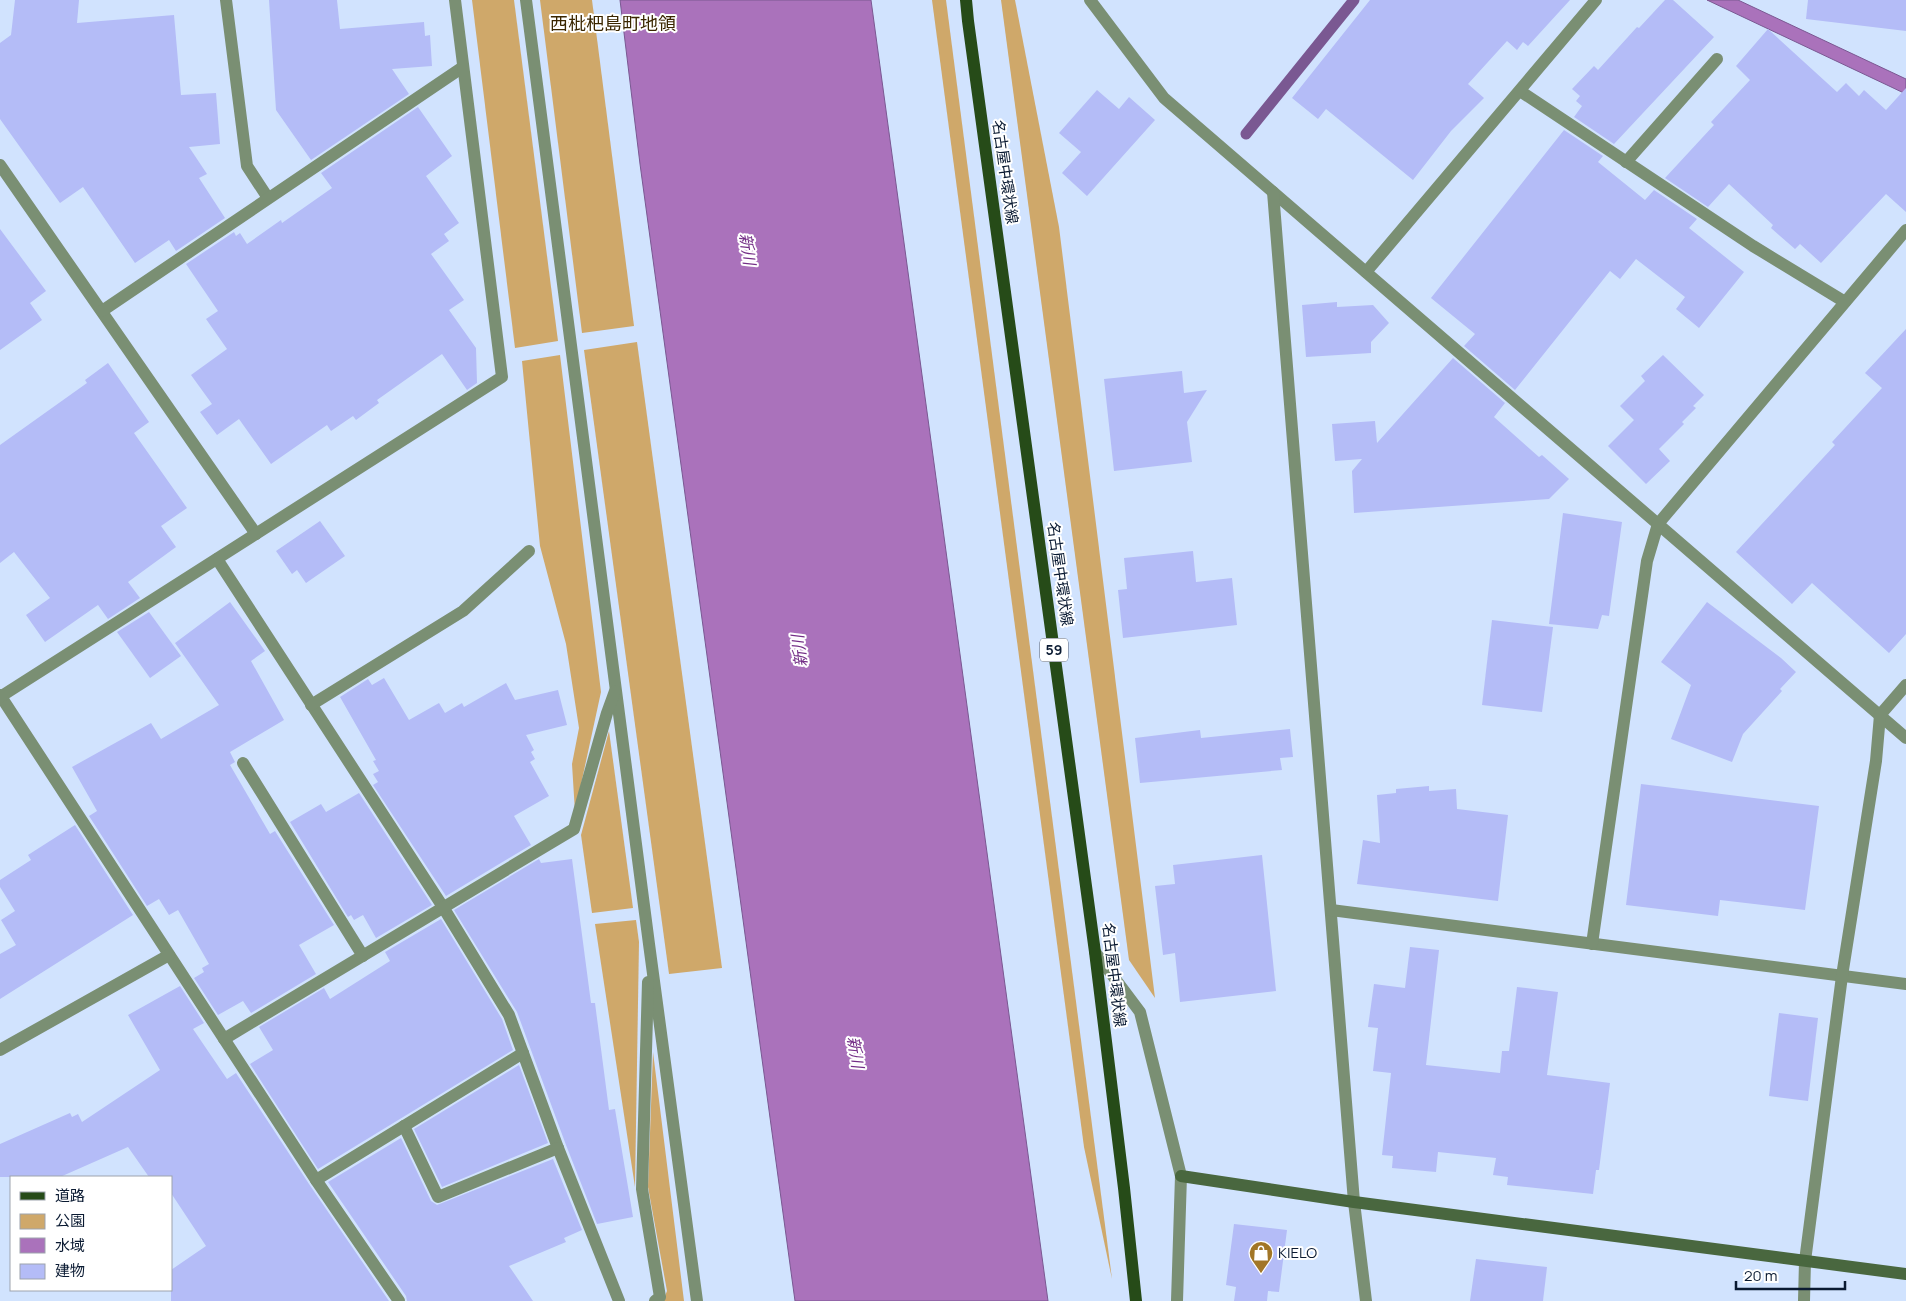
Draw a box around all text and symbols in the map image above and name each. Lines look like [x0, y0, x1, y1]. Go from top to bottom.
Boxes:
district label: 西枇杷島町地領 [550, 11, 676, 35]
street label: 名古屋中環状線 [988, 118, 1023, 225]
water label: 新川 [735, 232, 761, 268]
street label: 名古屋中環状線 [1043, 520, 1078, 627]
water label: 新川 [786, 632, 812, 668]
road number: 59 [1040, 638, 1068, 662]
street label: 名古屋中環状線 [1098, 922, 1131, 1028]
water label: 新川 [843, 1034, 870, 1071]
legend [10, 1176, 172, 1291]
text: 道路 [55, 1185, 85, 1206]
text: 公園 [55, 1210, 85, 1231]
text: 水域 [55, 1235, 85, 1256]
shop icon: KIELO [1248, 1240, 1274, 1274]
place label: KIELO [1278, 1242, 1317, 1263]
scale bar [1736, 1258, 1845, 1290]
text: 建物 [55, 1260, 85, 1281]
text: 20 m [1744, 1265, 1777, 1286]

